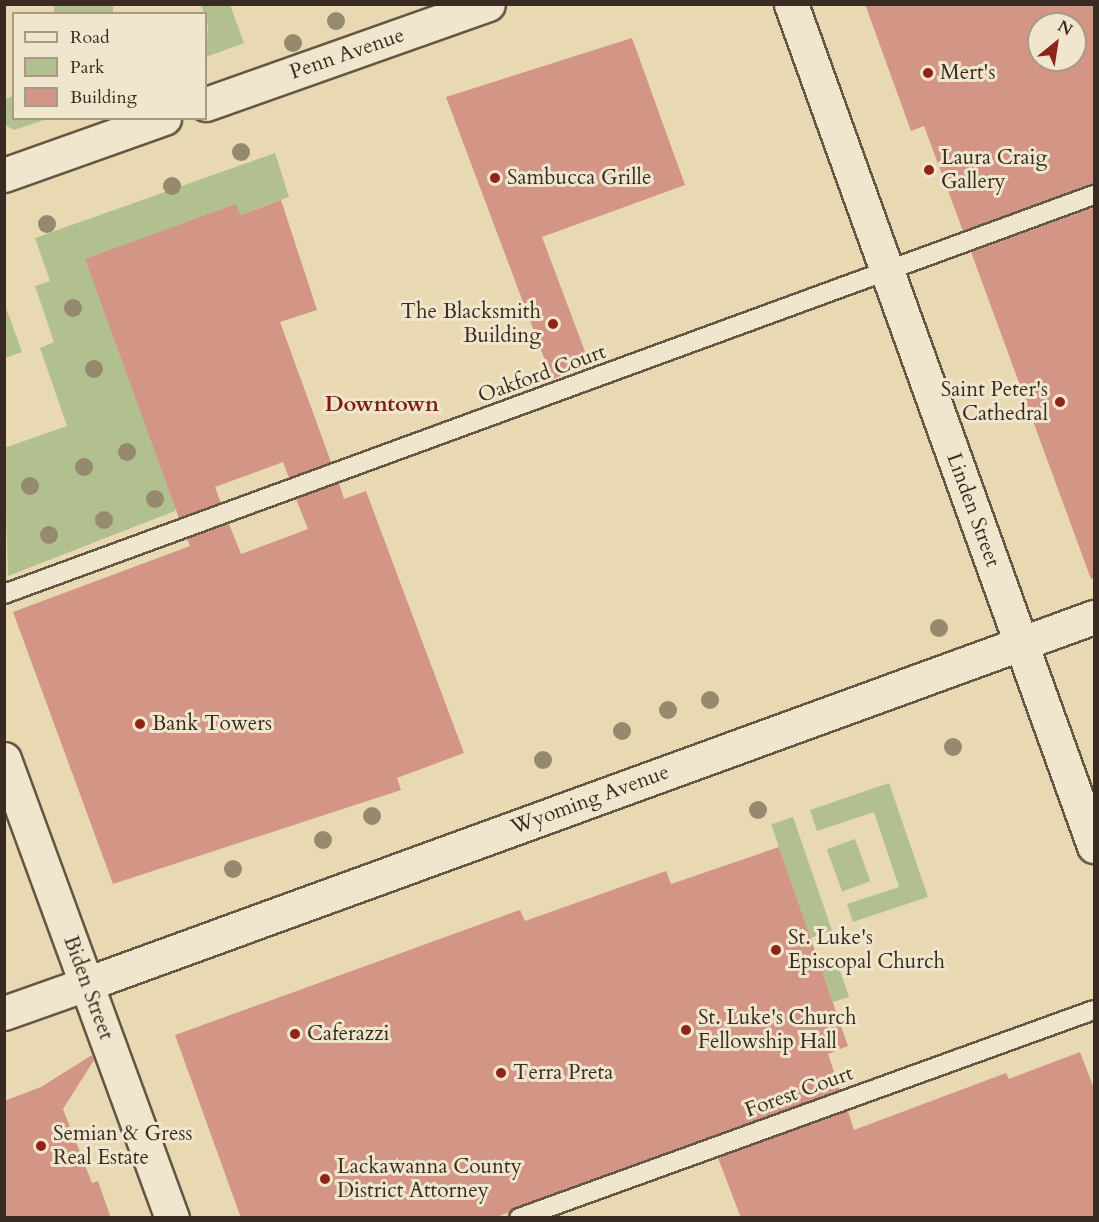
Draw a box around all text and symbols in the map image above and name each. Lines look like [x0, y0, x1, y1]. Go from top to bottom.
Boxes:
legend [12, 12, 207, 120]
north arrow [1027, 12, 1087, 72]
text: N [1053, 15, 1077, 41]
street label: Penn Avenue [286, 23, 408, 85]
text: Road [70, 25, 110, 50]
text: Park [70, 55, 105, 80]
place label: Mert's [940, 60, 995, 86]
marker: Mert's [921, 66, 935, 80]
text: Building [70, 85, 137, 110]
place label: Laura Craig Gallery [941, 145, 1047, 195]
marker: Laura Craig Gallery [922, 163, 936, 177]
place label: Sambucca Grille [507, 165, 651, 191]
marker: Sambucca Grille [488, 171, 502, 185]
place label: The Blacksmith Building [401, 299, 541, 349]
marker: The Blacksmith Building [546, 317, 560, 331]
street label: Oakford Court [475, 339, 609, 409]
place label: Saint Peter's Cathedral [941, 377, 1048, 427]
district label: Downtown [325, 392, 439, 418]
marker: Saint Peter's Cathedral [1053, 395, 1067, 409]
street label: Linden Street [941, 450, 1005, 570]
place label: Bank Towers [152, 711, 272, 737]
marker: Bank Towers [133, 717, 147, 731]
street label: Wyoming Avenue [507, 760, 673, 840]
place label: St. Luke's Episcopal Church [788, 925, 945, 975]
street label: Biden Street [58, 932, 118, 1044]
marker: St. Luke's Episcopal Church [769, 943, 783, 957]
place label: St. Luke's Church Fellowship Hall [698, 1005, 856, 1055]
place label: Caferazzi [307, 1021, 389, 1047]
marker: St. Luke's Church Fellowship Hall [679, 1023, 693, 1037]
marker: Caferazzi [288, 1027, 302, 1041]
place label: Terra Preta [513, 1060, 613, 1086]
street label: Forest Court [742, 1061, 856, 1123]
marker: Terra Preta [494, 1066, 508, 1080]
place label: Semian & Gress Real Estate [53, 1121, 192, 1171]
marker: Semian & Gress Real Estate [34, 1139, 48, 1153]
place label: Lackawanna County District Attorney [337, 1154, 522, 1204]
marker: Lackawanna County District Attorney [318, 1172, 332, 1186]

